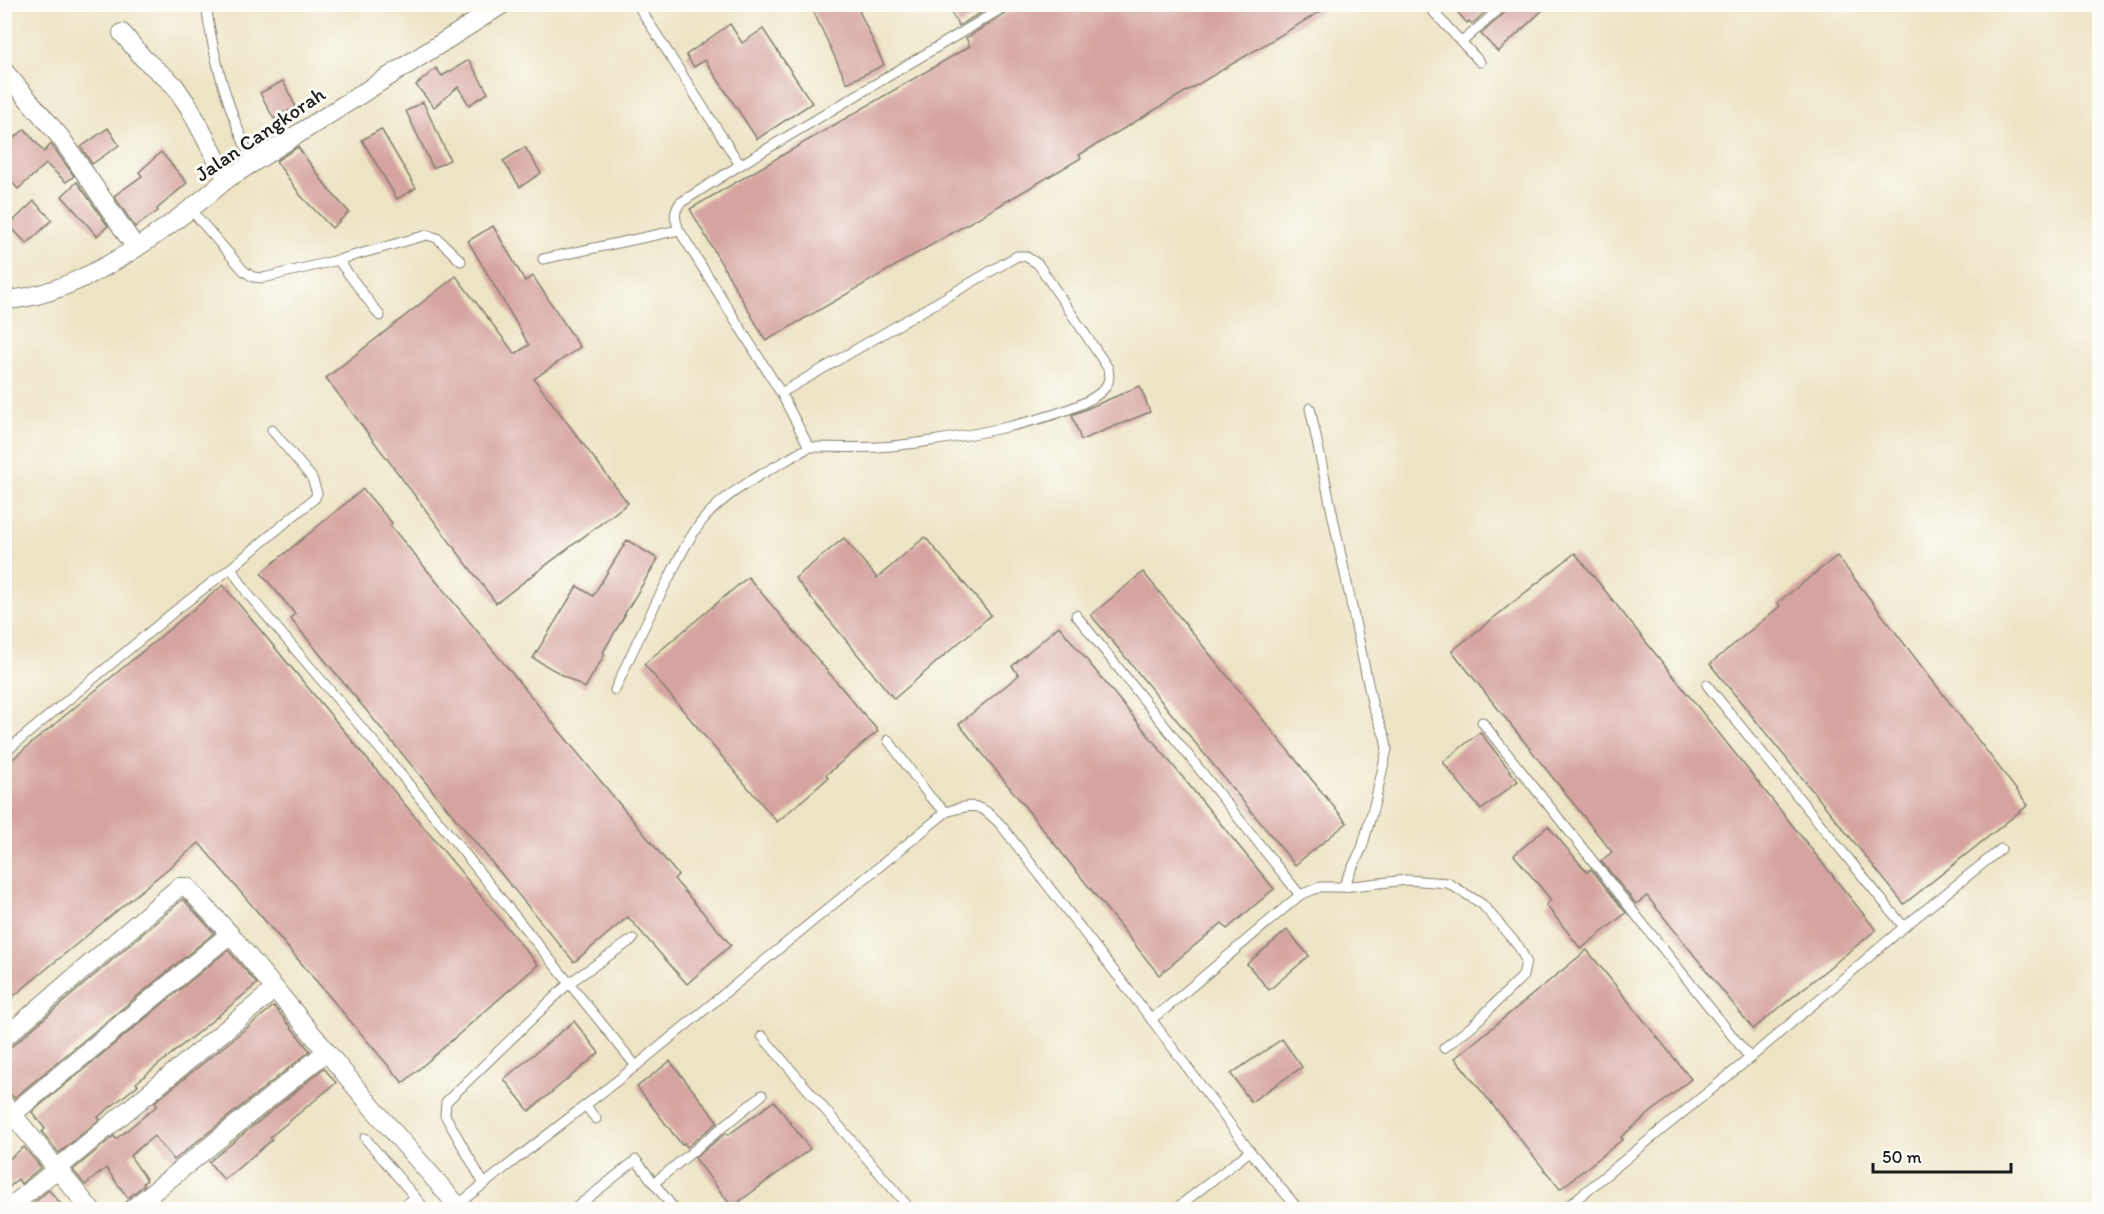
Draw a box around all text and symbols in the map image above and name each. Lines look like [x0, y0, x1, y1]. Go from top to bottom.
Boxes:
street label: Jalan Cangkorah [190, 80, 330, 186]
scale bar [1873, 1136, 2011, 1174]
text: 50 m [1882, 1146, 1922, 1168]

